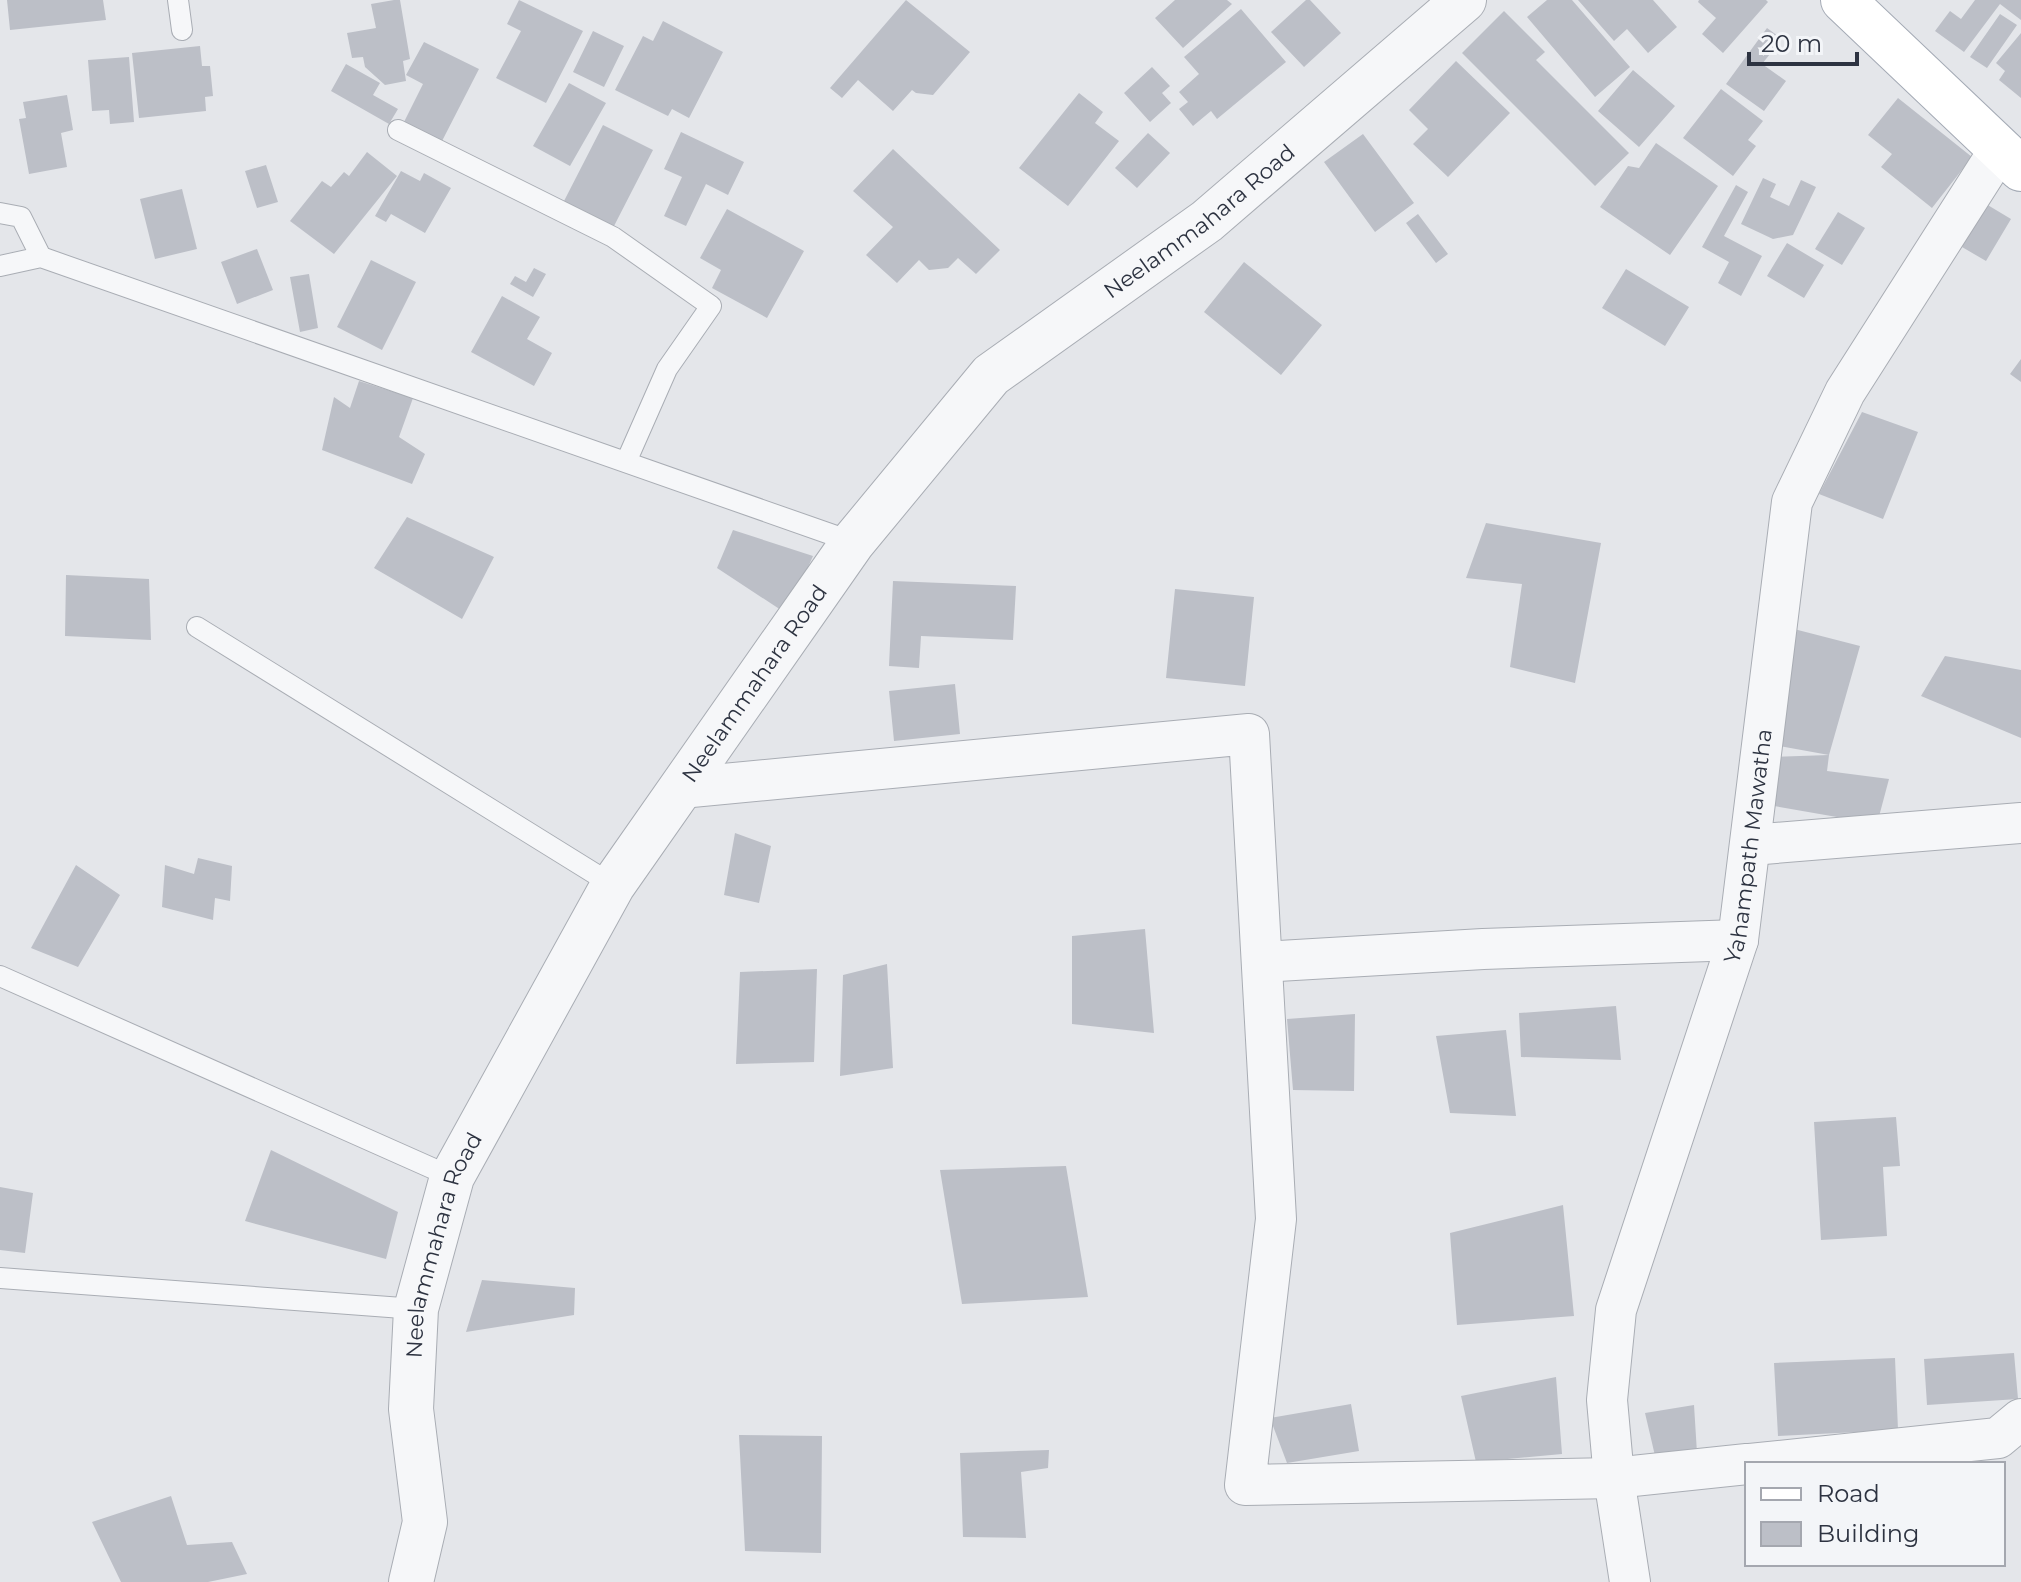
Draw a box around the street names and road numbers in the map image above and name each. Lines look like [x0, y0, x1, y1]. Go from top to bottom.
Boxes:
street label: Neelammahara Road [1098, 139, 1300, 304]
street label: Neelammahara Road [676, 580, 833, 788]
street label: Yahampath Mawatha [1718, 727, 1778, 967]
street label: Neelammahara Road [401, 1128, 488, 1359]

